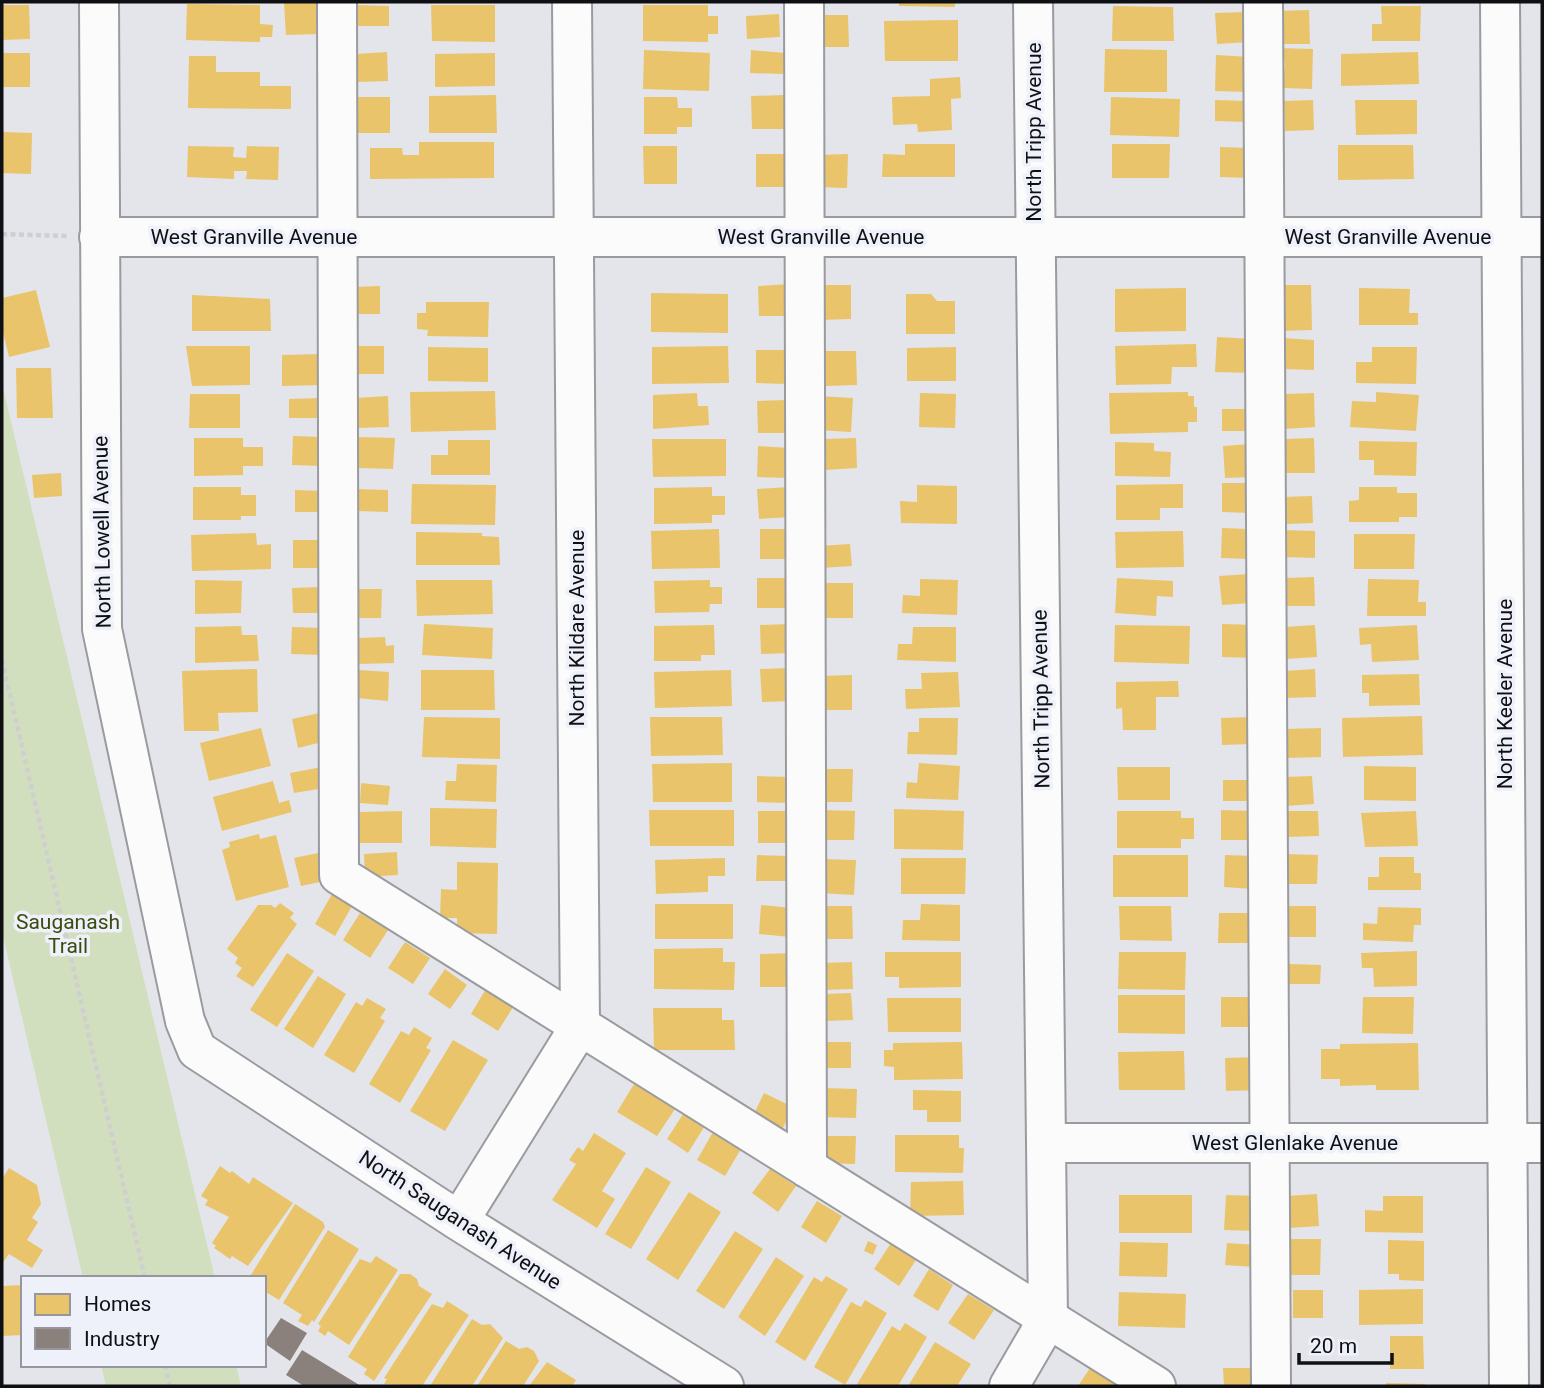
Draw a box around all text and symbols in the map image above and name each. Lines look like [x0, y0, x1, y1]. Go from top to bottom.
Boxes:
street label: North Tripp Avenue [1022, 42, 1046, 222]
street label: West Granville Avenue [151, 225, 357, 249]
street label: West Granville Avenue [718, 225, 924, 249]
street label: West Granville Avenue [1285, 225, 1491, 249]
street label: North Lowell Avenue [88, 436, 116, 628]
street label: North Kildare Avenue [565, 530, 589, 726]
street label: North Keeler Avenue [1493, 599, 1517, 789]
street label: North Tripp Avenue [1027, 609, 1055, 789]
park label: Sauganash Trail [16, 910, 120, 958]
street label: West Glenlake Avenue [1192, 1131, 1398, 1155]
street label: North Sauganash Avenue [354, 1146, 566, 1294]
legend [21, 1276, 266, 1367]
text: Homes [84, 1292, 151, 1316]
scale bar [1299, 1322, 1392, 1366]
text: Industry [84, 1327, 160, 1351]
text: 20 m [1310, 1334, 1357, 1358]

